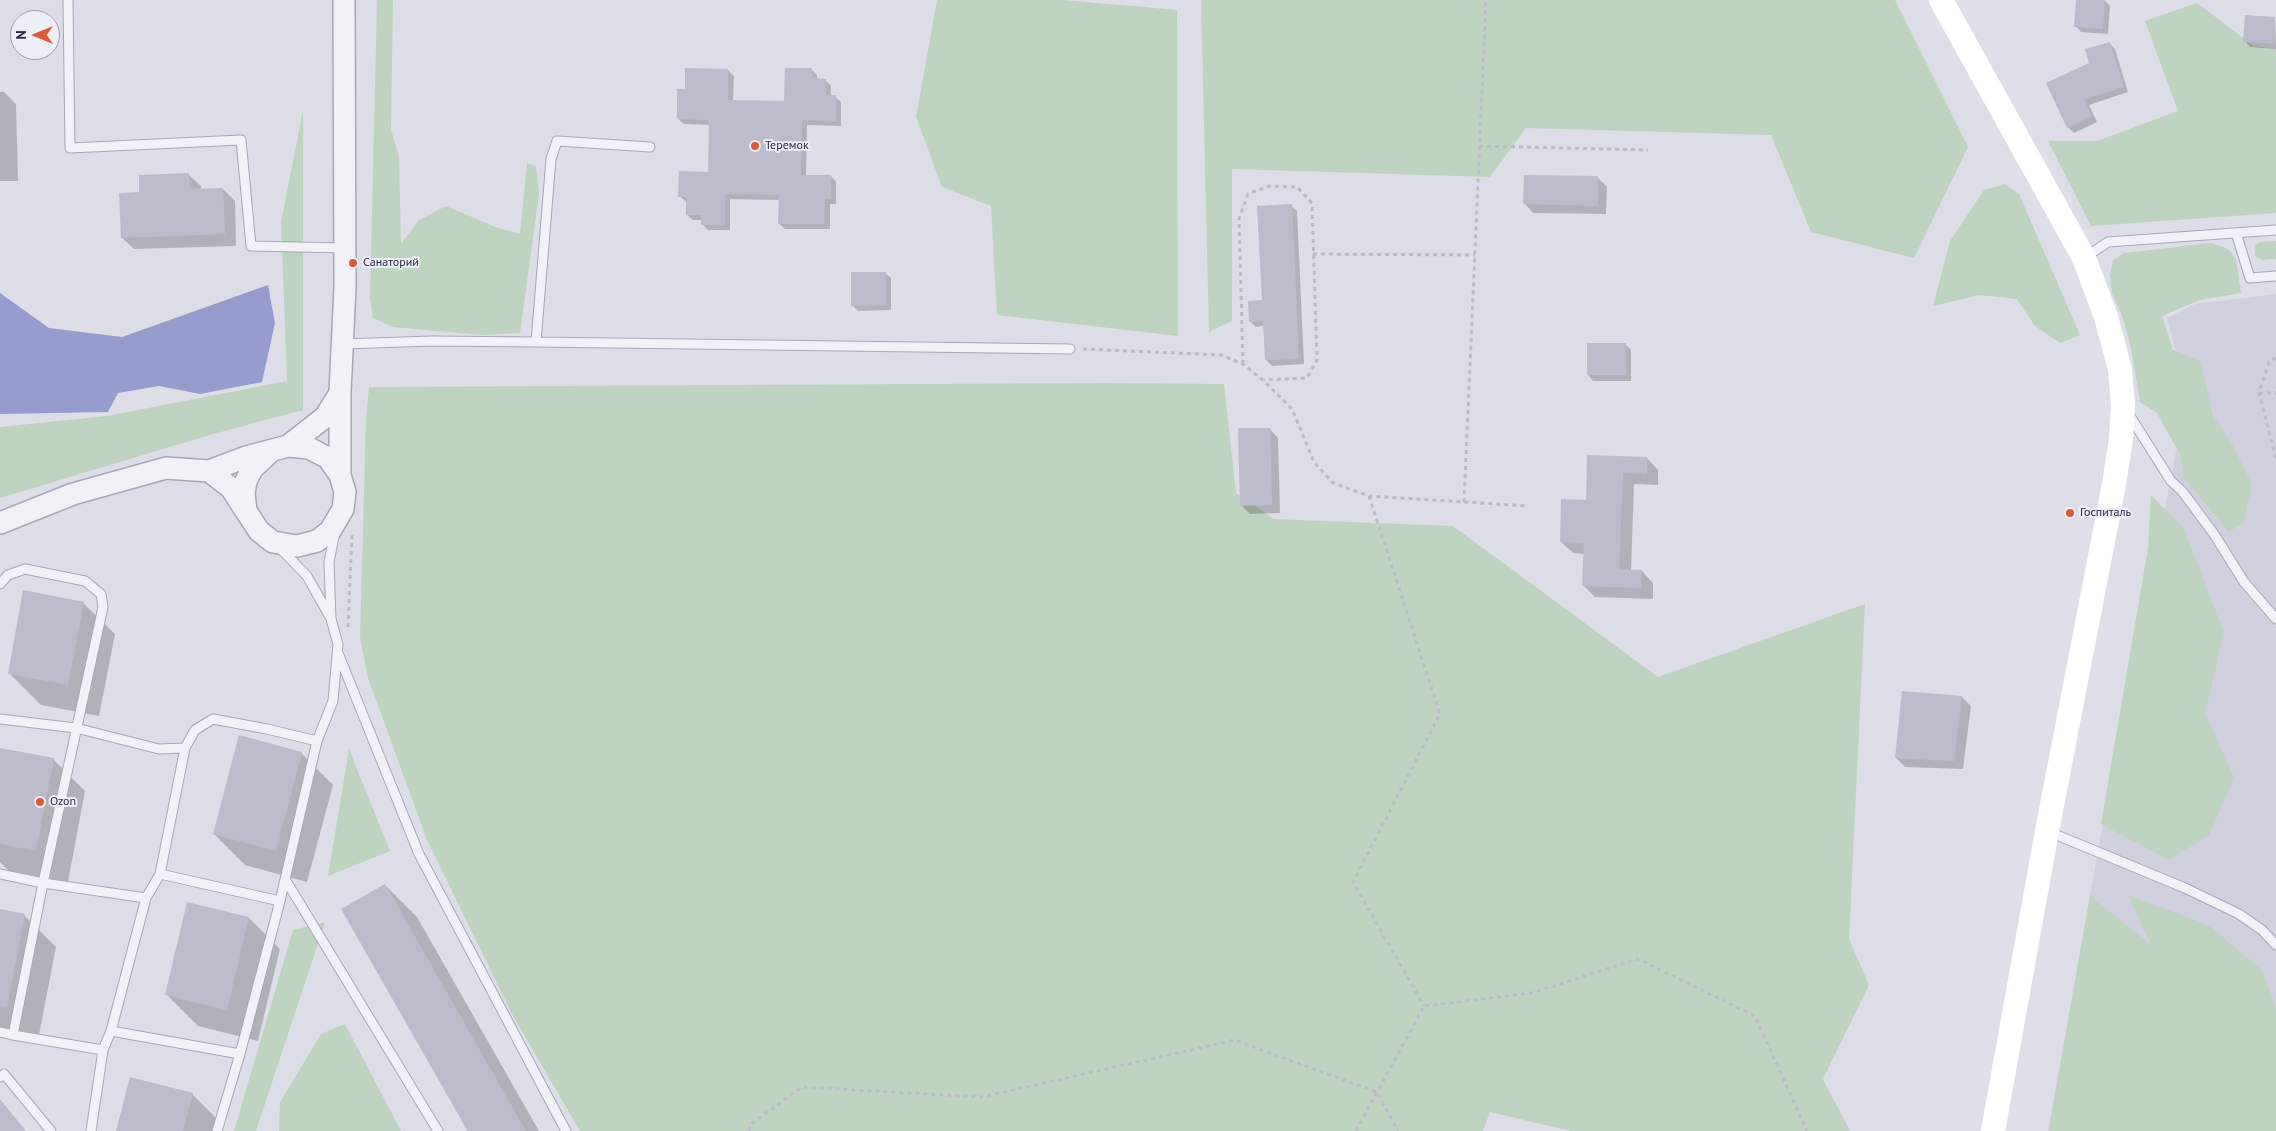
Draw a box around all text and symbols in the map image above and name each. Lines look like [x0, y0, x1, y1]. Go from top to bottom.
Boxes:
north arrow [10, 10, 60, 60]
text: N [12, 30, 30, 40]
place label: Теремок [765, 139, 809, 153]
marker: Теремок [749, 140, 761, 152]
place label: Санаторий [363, 256, 419, 270]
marker: Санаторий [347, 257, 359, 269]
place label: Госпиталь [2080, 506, 2131, 520]
marker: Госпиталь [2064, 507, 2076, 519]
place label: Ozon [50, 795, 76, 809]
marker: Ozon [34, 796, 46, 808]

